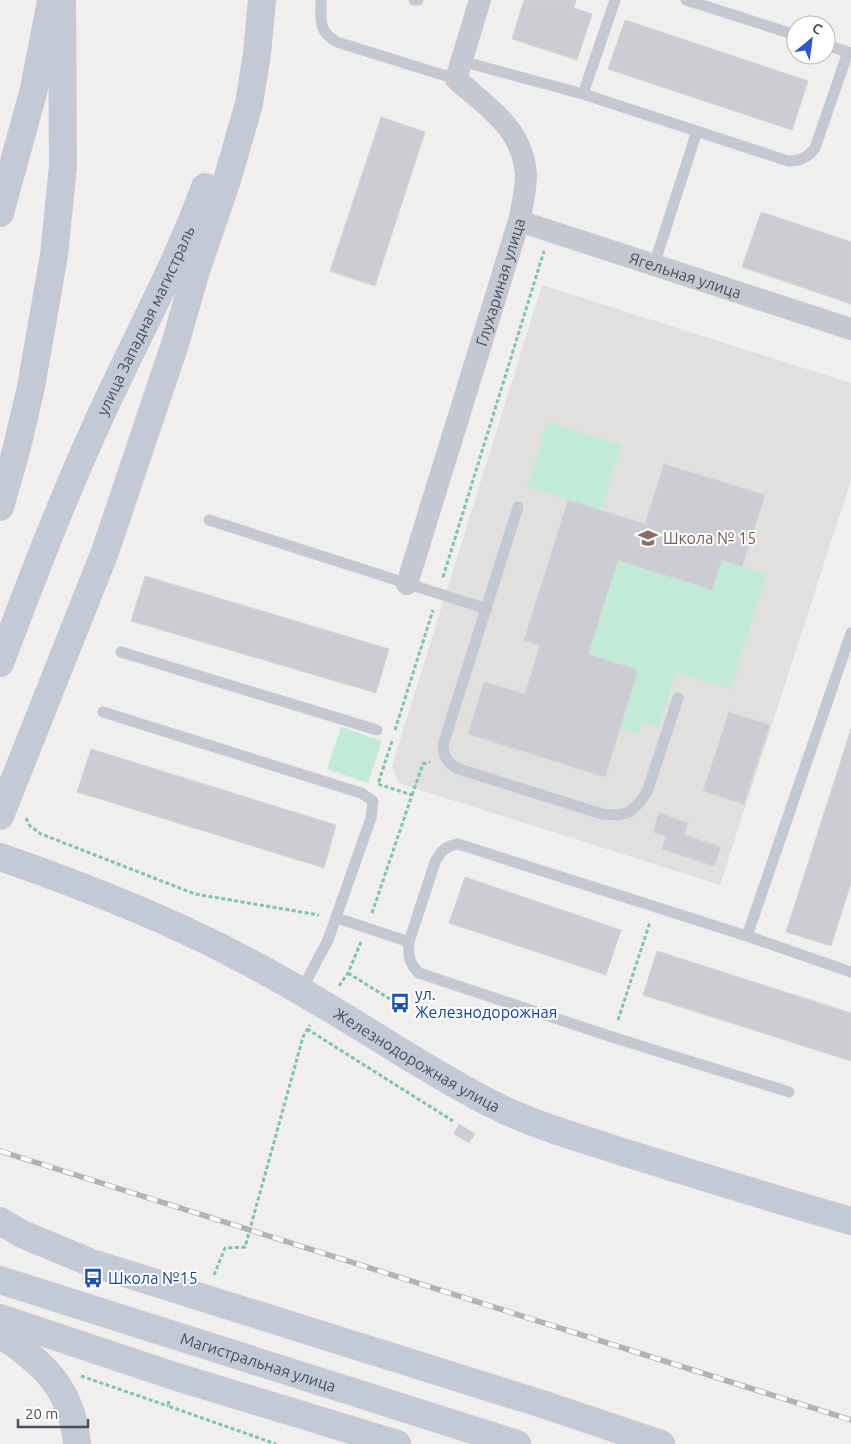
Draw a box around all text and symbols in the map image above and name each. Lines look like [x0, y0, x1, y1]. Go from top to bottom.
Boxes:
north arrow [786, 15, 836, 65]
text: С [810, 19, 825, 38]
street label: Глухариная улица [472, 216, 528, 348]
street label: улица Западная магистраль [93, 223, 198, 418]
street label: Ягельная улица [627, 249, 744, 302]
school or university icon: Школа № 15 [637, 527, 659, 549]
place label: Школа № 15 [663, 529, 756, 547]
place label: ул. Железнодорожная [415, 985, 557, 1021]
bus stop icon: ул. Железнодорожная [389, 992, 411, 1014]
street label: Железнодорожная улица [331, 1004, 503, 1116]
bus stop icon: Школа №15 [82, 1267, 104, 1289]
place label: Школа №15 [108, 1269, 198, 1287]
street label: Магистральная улица [178, 1329, 338, 1395]
scale bar [18, 1396, 88, 1428]
text: 20 m [25, 1405, 58, 1422]

